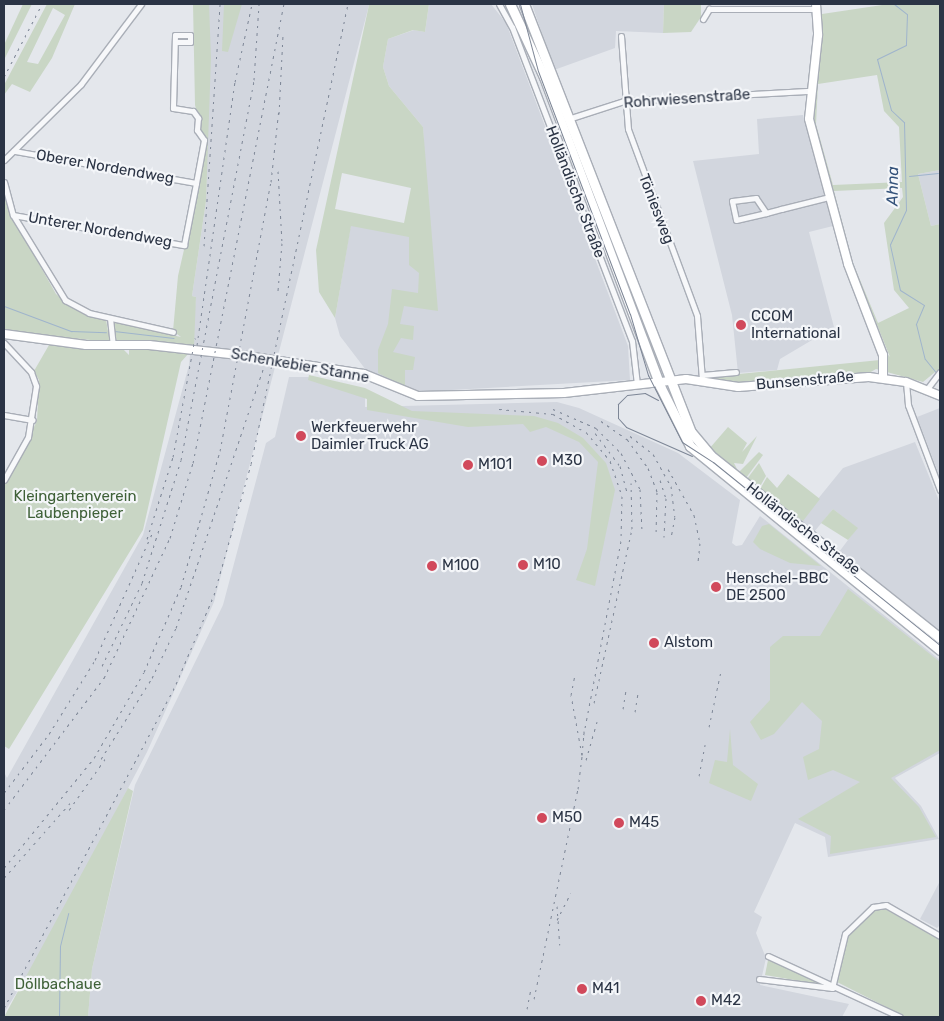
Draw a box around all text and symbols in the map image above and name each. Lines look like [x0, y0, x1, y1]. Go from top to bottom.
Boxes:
street label: Rohrwiesenstraße [623, 86, 751, 112]
street label: Holländische Straße [542, 123, 608, 261]
street label: Oberer Nordendweg [35, 146, 175, 188]
water label: Ahna [883, 166, 903, 206]
street label: Töniesweg [634, 171, 678, 247]
street label: Unterer Nordendweg [26, 208, 174, 252]
place label: CCOM International [751, 307, 840, 342]
marker: CCOM International [735, 319, 747, 331]
street label: Schenkebier Stanne [229, 345, 371, 387]
street label: Bunsenstraße [755, 368, 855, 394]
place label: Werkfeuerwehr Daimler Truck AG [311, 418, 430, 453]
marker: Werkfeuerwehr Daimler Truck AG [295, 430, 307, 442]
place label: M30 [552, 452, 582, 470]
marker: M30 [536, 455, 548, 467]
place label: M101 [478, 456, 512, 474]
marker: M101 [462, 459, 474, 471]
street label: Holländische Straße [742, 479, 864, 579]
park label: Kleingartenverein Laubenpieper [14, 487, 136, 522]
place label: M10 [533, 556, 561, 574]
place label: M100 [442, 557, 479, 575]
marker: M10 [517, 559, 529, 571]
marker: M100 [426, 560, 438, 572]
place label: Henschel-BBC DE 2500 [726, 569, 828, 604]
marker: Henschel-BBC DE 2500 [710, 581, 722, 593]
place label: Alstom [664, 634, 713, 652]
marker: Alstom [648, 637, 660, 649]
place label: M50 [552, 809, 582, 827]
marker: M50 [536, 812, 548, 824]
place label: M45 [629, 814, 659, 832]
marker: M45 [613, 817, 625, 829]
park label: Döllbachaue [15, 976, 101, 994]
place label: M41 [592, 980, 619, 998]
marker: M41 [576, 983, 588, 995]
place label: M42 [711, 992, 741, 1010]
marker: M42 [695, 995, 707, 1007]

